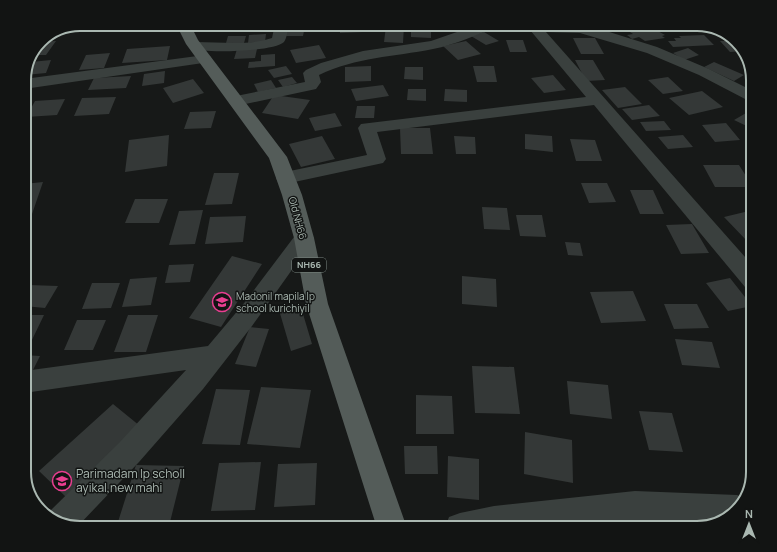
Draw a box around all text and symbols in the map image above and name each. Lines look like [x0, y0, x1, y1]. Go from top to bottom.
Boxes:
street label: Old NH66 [286, 195, 310, 241]
road number: NH66 [292, 258, 326, 272]
place label: Madonil mapila lp school kurichiyil [236, 289, 315, 315]
school or university icon: Madonil mapila lp school kurichiyil [211, 291, 233, 313]
place label: Parimadam lp scholl ayikal,new mahi [76, 465, 185, 496]
school or university icon: Parimadam lp scholl ayikal,new mahi [51, 470, 73, 492]
north arrow [729, 504, 769, 544]
text: N [745, 506, 753, 521]

